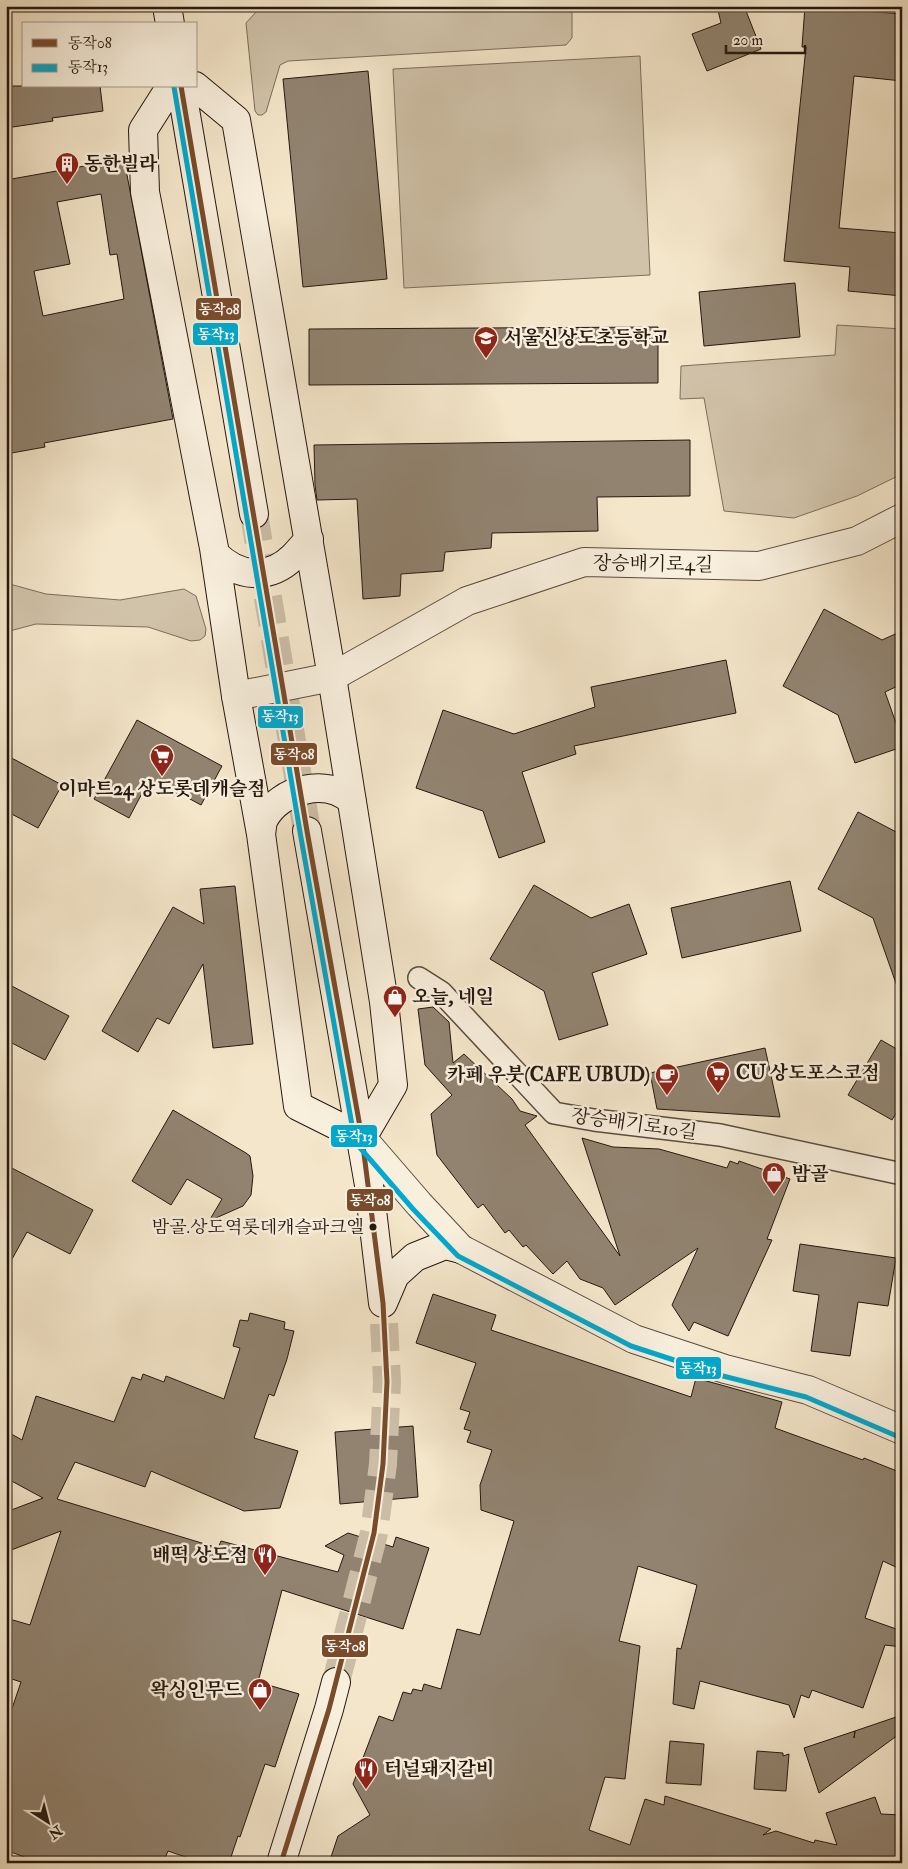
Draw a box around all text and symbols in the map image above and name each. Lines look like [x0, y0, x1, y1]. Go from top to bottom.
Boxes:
legend [22, 22, 198, 88]
scale bar [726, 22, 804, 54]
text: 20 m [733, 31, 763, 50]
text: 동작08 [68, 34, 112, 53]
text: 동작13 [68, 58, 108, 77]
building icon: 동한빌라 [54, 151, 80, 185]
place label: 동한빌라 [84, 152, 158, 176]
line badge: 동작08 [195, 297, 242, 321]
text: 동작08 [199, 301, 240, 318]
line badge: 동작13 [192, 322, 239, 346]
school or university icon: 서울신상도초등학교 [473, 325, 499, 359]
text: 동작13 [197, 326, 235, 343]
place label: 서울신상도초등학교 [504, 326, 669, 350]
street label: 장승배기로4길 [593, 551, 713, 577]
line badge: 동작13 [257, 705, 304, 729]
text: 동작13 [261, 708, 299, 725]
line badge: 동작08 [270, 742, 318, 766]
supermarket icon: 이마트24 상도롯데캐슬점 [149, 743, 175, 777]
text: 동작08 [274, 746, 315, 763]
place label: 이마트24 상도롯데캐슬점 [58, 777, 266, 801]
shop icon: 오늘, 네일 [382, 984, 408, 1018]
place label: 오늘, 네일 [412, 985, 494, 1009]
supermarket icon: CU 상도포스코점 [705, 1060, 731, 1094]
place label: CU 상도포스코점 [736, 1061, 880, 1085]
cafe icon: 카페 우붓(CAFE UBUD) [654, 1062, 680, 1096]
place label: 카페 우붓(CAFE UBUD) [447, 1063, 650, 1087]
street label: 장승배기로10길 [570, 1103, 698, 1145]
line badge: 동작13 [330, 1124, 378, 1148]
text: 동작13 [335, 1128, 373, 1145]
shop icon: 밤골 [761, 1161, 787, 1195]
place label: 밤골 [792, 1162, 829, 1186]
line badge: 동작08 [346, 1188, 394, 1212]
text: 동작08 [350, 1192, 391, 1209]
place label: 밤골.상도역롯데캐슬파크엘 [152, 1216, 364, 1239]
marker: 밤골.상도역롯데캐슬파크엘 [368, 1222, 378, 1232]
line badge: 동작13 [675, 1356, 722, 1380]
text: 동작13 [679, 1360, 717, 1377]
restaurant icon: 배떡 상도점 [252, 1542, 278, 1576]
place label: 배떡 상도점 [152, 1543, 248, 1567]
line badge: 동작08 [321, 1634, 369, 1658]
text: 동작08 [325, 1638, 366, 1655]
shop icon: 왁싱인무드 [247, 1677, 273, 1711]
place label: 왁싱인무드 [150, 1678, 243, 1702]
restaurant icon: 터널돼지갈비 [353, 1756, 379, 1790]
place label: 터널돼지갈비 [384, 1757, 494, 1781]
north arrow [22, 1796, 72, 1846]
text: N [45, 1821, 66, 1843]

